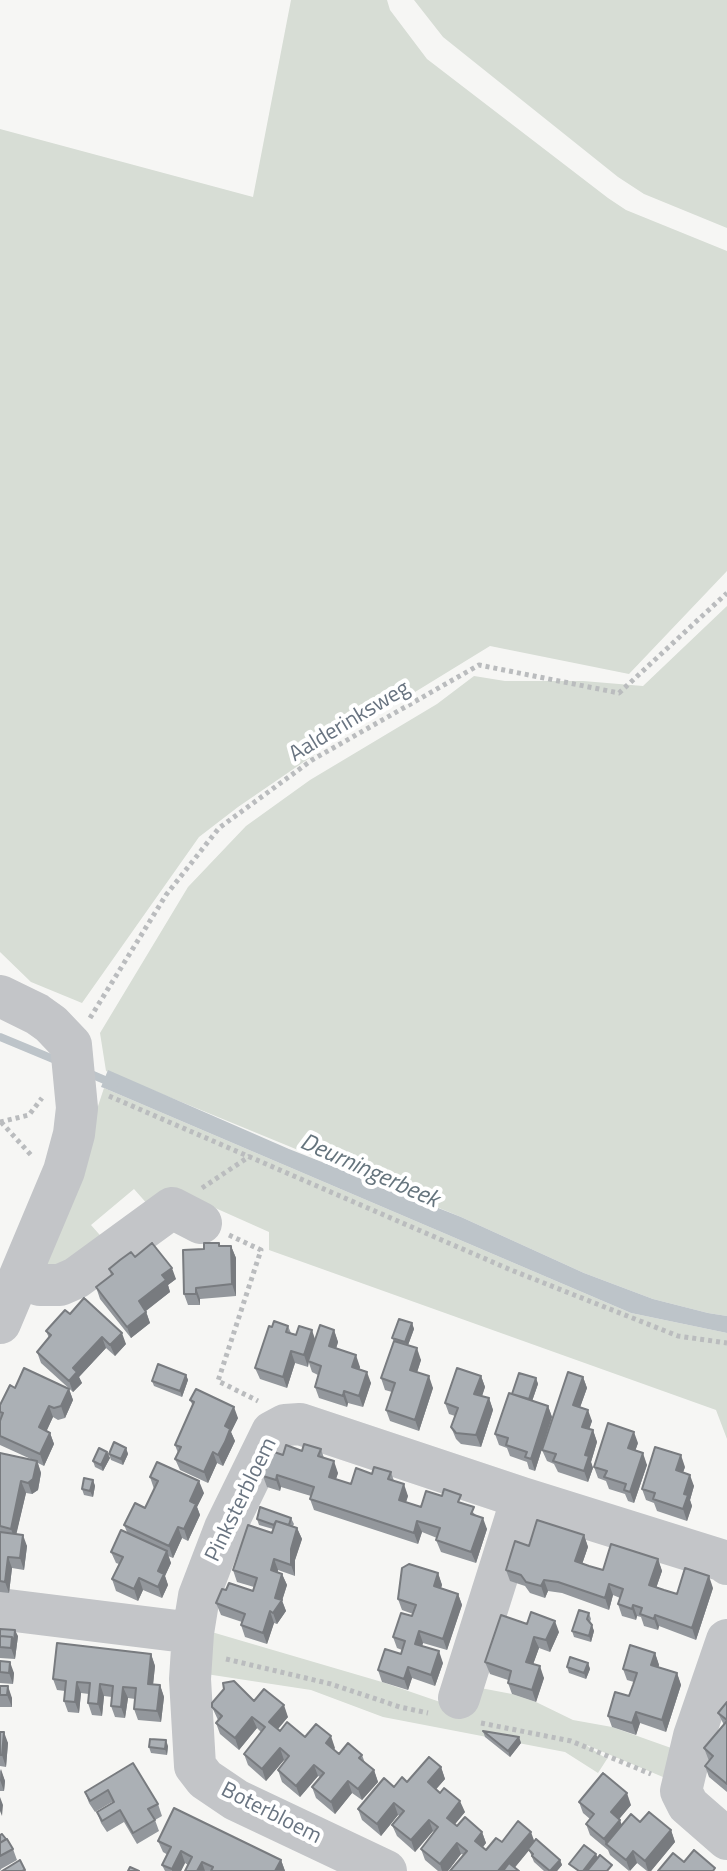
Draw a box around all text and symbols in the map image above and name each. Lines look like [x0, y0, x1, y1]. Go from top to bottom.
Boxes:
street label: Aalderinksweg [285, 676, 415, 768]
water label: Deurningerbeek [295, 1129, 443, 1215]
street label: Pinksterbloem [201, 1434, 283, 1566]
street label: Boterbloem [216, 1777, 326, 1851]

